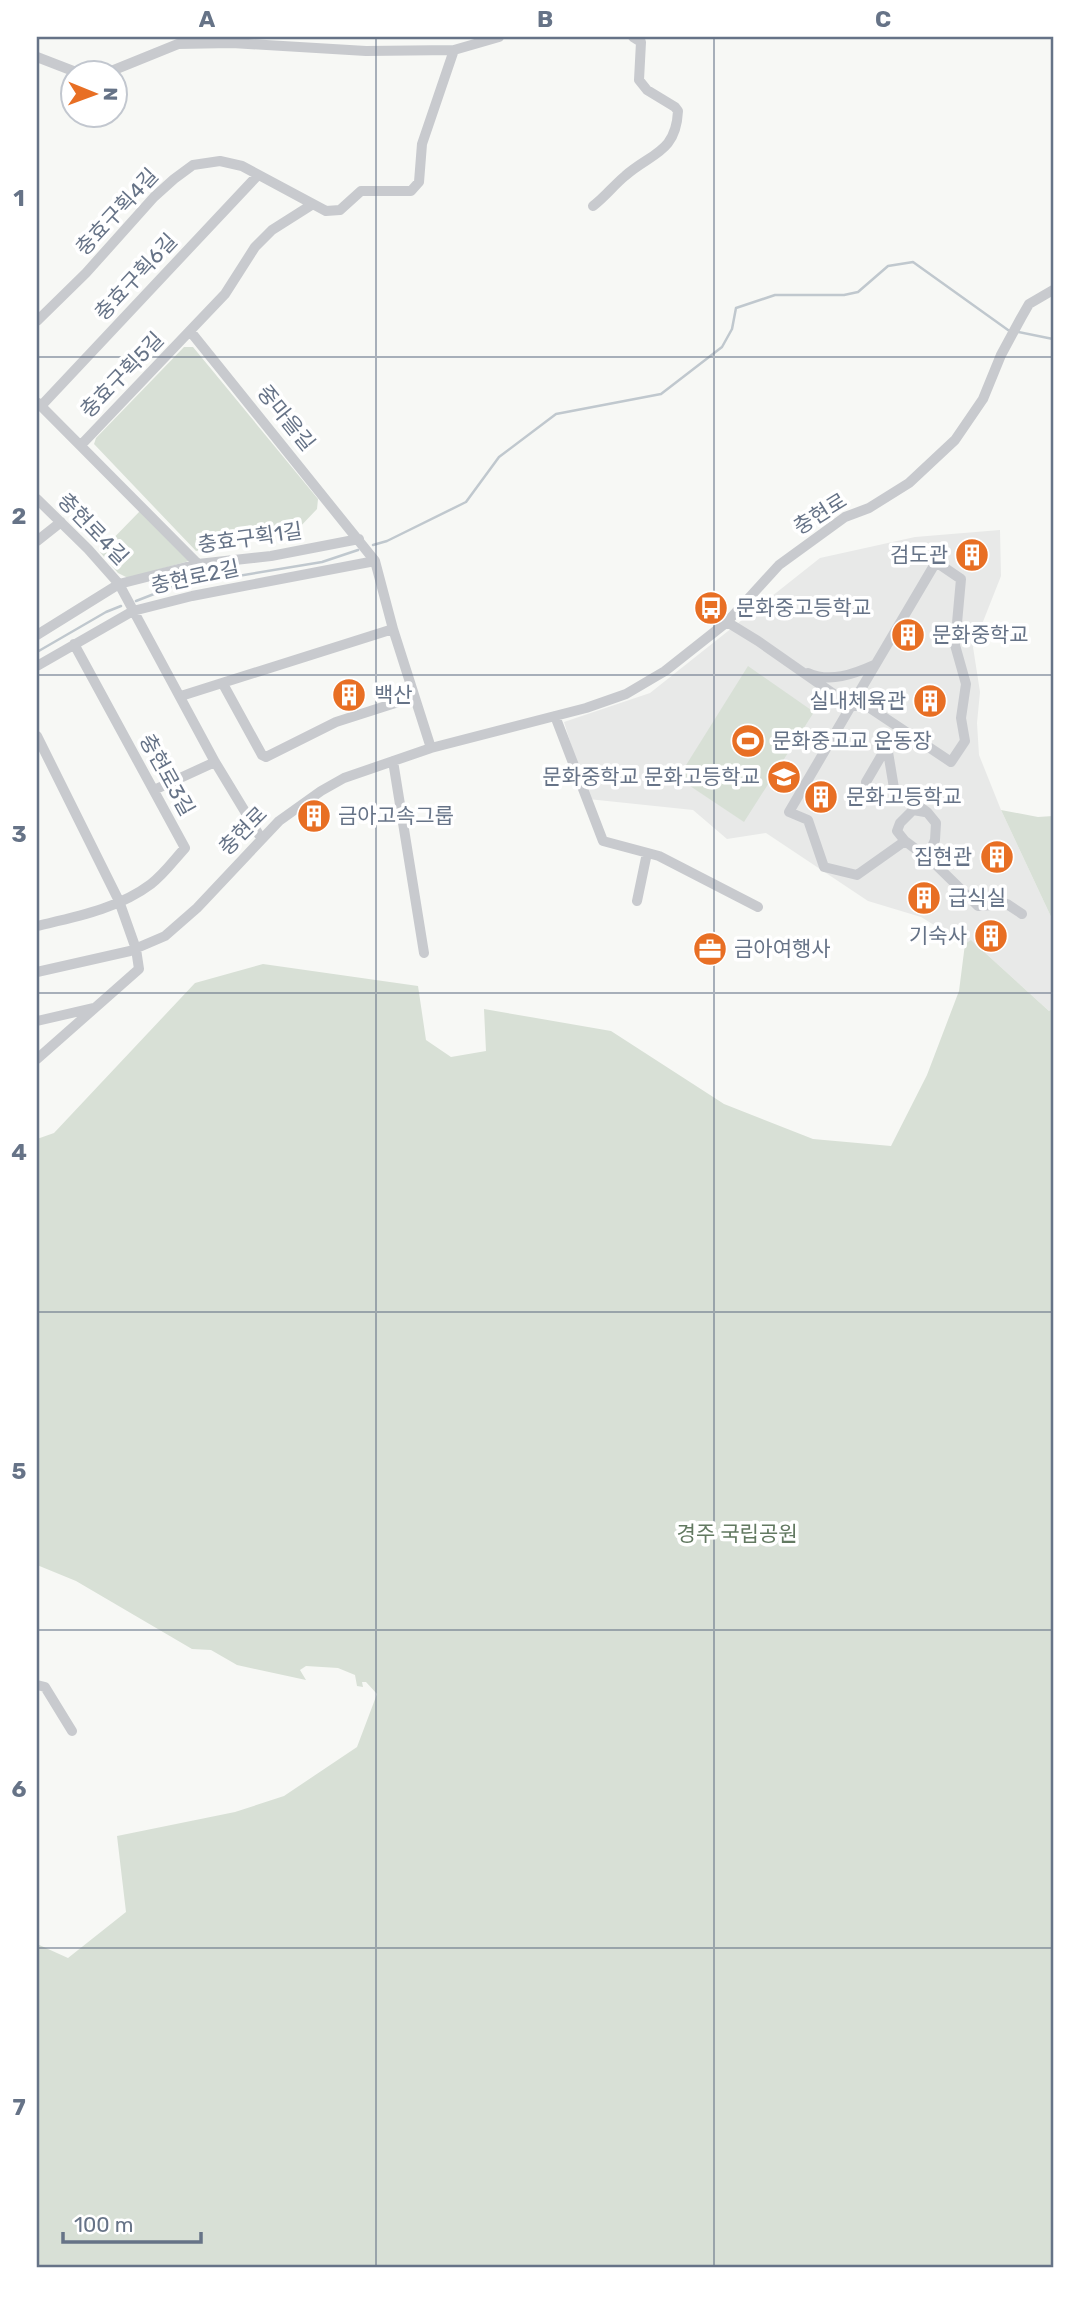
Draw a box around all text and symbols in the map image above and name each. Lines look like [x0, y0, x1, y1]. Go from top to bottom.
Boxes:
text: A [199, 5, 216, 33]
text: B [537, 5, 553, 33]
text: C [875, 5, 891, 33]
north arrow [60, 60, 130, 130]
text: N [99, 87, 122, 101]
street label: 충효구획4길 [70, 163, 163, 260]
text: 1 [13, 184, 25, 212]
street label: 충효구획6길 [89, 228, 182, 325]
street label: 충효구획5길 [75, 327, 169, 423]
street label: 중마을길 [252, 380, 320, 456]
street label: 충현로4길 [53, 487, 134, 570]
street label: 충현로 [789, 488, 851, 540]
text: 2 [12, 502, 26, 530]
street label: 충효구획1길 [196, 518, 304, 557]
building icon: 검도관 [953, 536, 991, 574]
place label: 검도관 [890, 542, 948, 567]
street label: 충현로2길 [148, 555, 241, 598]
bus stop icon: 문화중고등학교 [692, 589, 730, 627]
place label: 문화중고등학교 [736, 595, 871, 620]
building icon: 문화중학교 [889, 616, 927, 654]
place label: 문화중학교 [932, 622, 1029, 647]
building icon: 백산 [330, 676, 368, 714]
place label: 백산 [374, 682, 413, 707]
building icon: 실내체육관 [911, 682, 949, 720]
place label: 실내체육관 [809, 688, 906, 713]
sports icon: 문화중고교 운동장 [729, 722, 767, 760]
place label: 문화중고교 운동장 [772, 728, 932, 753]
street label: 충현로3길 [135, 729, 200, 820]
school or university icon: 문화중학교 문화고등학교 [765, 758, 803, 796]
place label: 문화중학교 문화고등학교 [542, 764, 760, 789]
building icon: 문화고등학교 [802, 778, 840, 816]
place label: 문화고등학교 [846, 784, 962, 809]
building icon: 금아고속그룹 [295, 797, 333, 835]
street label: 충현로 [213, 801, 272, 860]
place label: 금아고속그룹 [338, 803, 454, 828]
text: 3 [11, 820, 27, 848]
building icon: 집현관 [978, 838, 1016, 876]
place label: 집현관 [914, 844, 972, 869]
building icon: 급식실 [905, 879, 943, 917]
place label: 급식실 [948, 885, 1006, 910]
building icon: 기숙사 [972, 917, 1010, 955]
place label: 기숙사 [909, 923, 967, 948]
office icon: 금아여행사 [691, 930, 729, 968]
place label: 금아여행사 [734, 936, 831, 961]
text: 4 [11, 1138, 27, 1166]
text: 5 [12, 1457, 27, 1485]
park label: 경주 국립공원 [676, 1521, 798, 1546]
text: 6 [12, 1775, 27, 1803]
text: 7 [12, 2093, 26, 2121]
scale bar [63, 2200, 201, 2244]
text: 100 m [74, 2212, 133, 2237]

